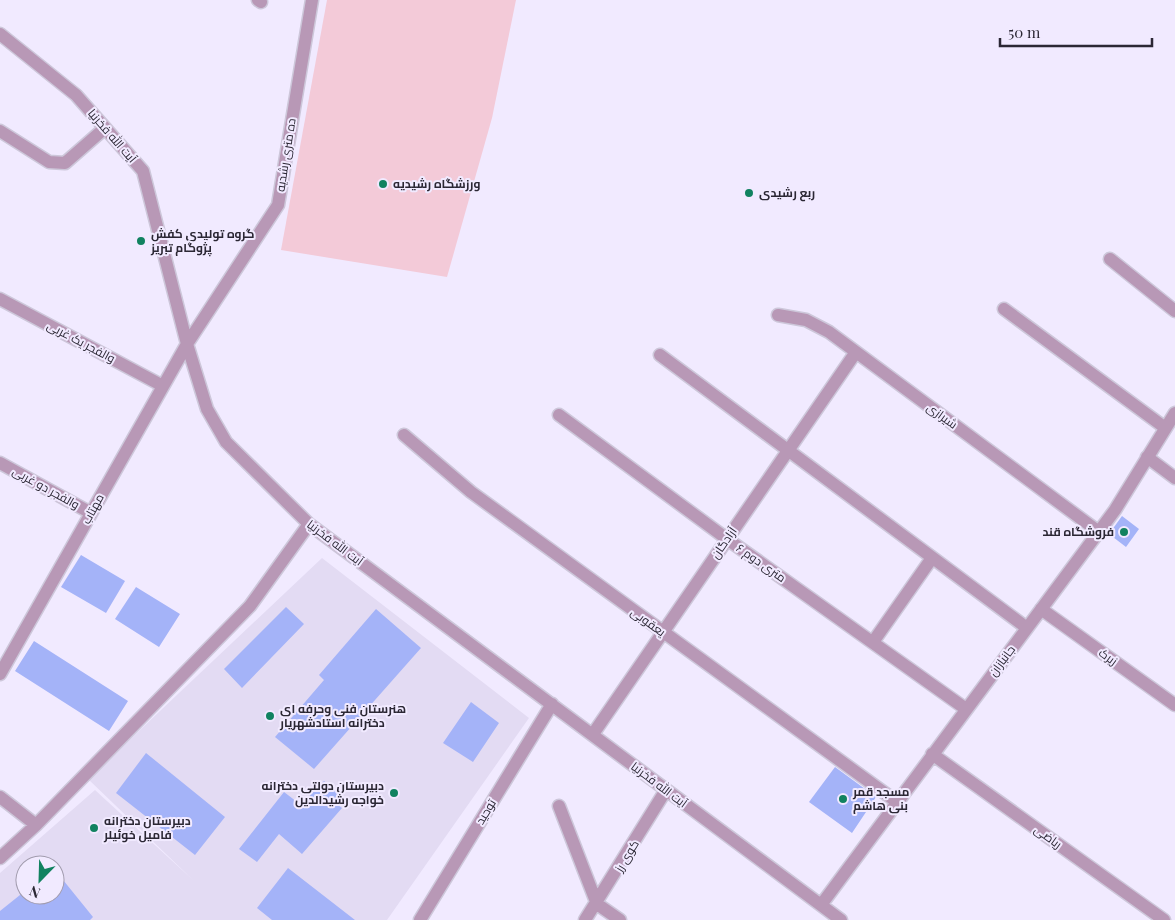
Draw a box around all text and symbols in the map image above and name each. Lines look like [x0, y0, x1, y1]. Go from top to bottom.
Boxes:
scale bar [1000, 15, 1152, 47]
text: 50 m [1008, 22, 1041, 42]
street label: آیت الله فخرنیا [85, 105, 141, 166]
street label: ده متری رشدیه [271, 117, 299, 193]
place label: ورزشگاه رشیدیه [393, 175, 480, 192]
marker: ورزشگاه رشیدیه [377, 178, 389, 190]
place label: ربع رشیدی [759, 184, 815, 202]
marker: ربع رشیدی [743, 187, 755, 199]
place label: گروه تولیدی کفش پژوگام تبریز [150, 225, 255, 257]
marker: گروه تولیدی کفش پژوگام تبریز [135, 235, 147, 247]
street label: والفجر یک غربی [45, 316, 118, 366]
street label: شیرازی [924, 399, 961, 432]
street label: والفجر دو غربی [10, 462, 83, 512]
street label: مهتاب [77, 491, 107, 526]
street label: آیت الله فخرنیا [304, 516, 368, 569]
street label: آزادگان [707, 523, 740, 561]
place label: فروشگاه قند [1042, 523, 1114, 540]
marker: فروشگاه قند [1118, 526, 1130, 538]
street label: ۶ متری دوم [733, 539, 790, 586]
street label: یعقوبی [628, 603, 670, 640]
street label: جانبازان [984, 642, 1018, 679]
street label: زیرک [1096, 644, 1121, 668]
place label: هنرستان فنی وحرفه ای دخترانه استادشهریار [279, 700, 406, 731]
marker: هنرستان فنی وحرفه ای دخترانه استادشهریار [264, 710, 276, 722]
street label: آیت الله فخرنیا [628, 758, 692, 811]
place label: دبیرستان دولتی دخترانه خواجه رشیدالدین [262, 777, 384, 808]
place label: مسجد قمر بنی هاشم [852, 783, 909, 814]
marker: دبیرستان دولتی دخترانه خواجه رشیدالدین [388, 787, 400, 799]
marker: مسجد قمر بنی هاشم [837, 793, 849, 805]
street label: توحید [471, 795, 499, 827]
place label: دبیرستان دخترانه فامیل خوئیلر [103, 812, 191, 843]
street label: ریاضی [1032, 821, 1066, 852]
marker: دبیرستان دخترانه فامیل خوئیلر [88, 822, 100, 834]
street label: کوی رز [610, 837, 642, 875]
north arrow [15, 855, 65, 905]
text: N [26, 882, 43, 903]

